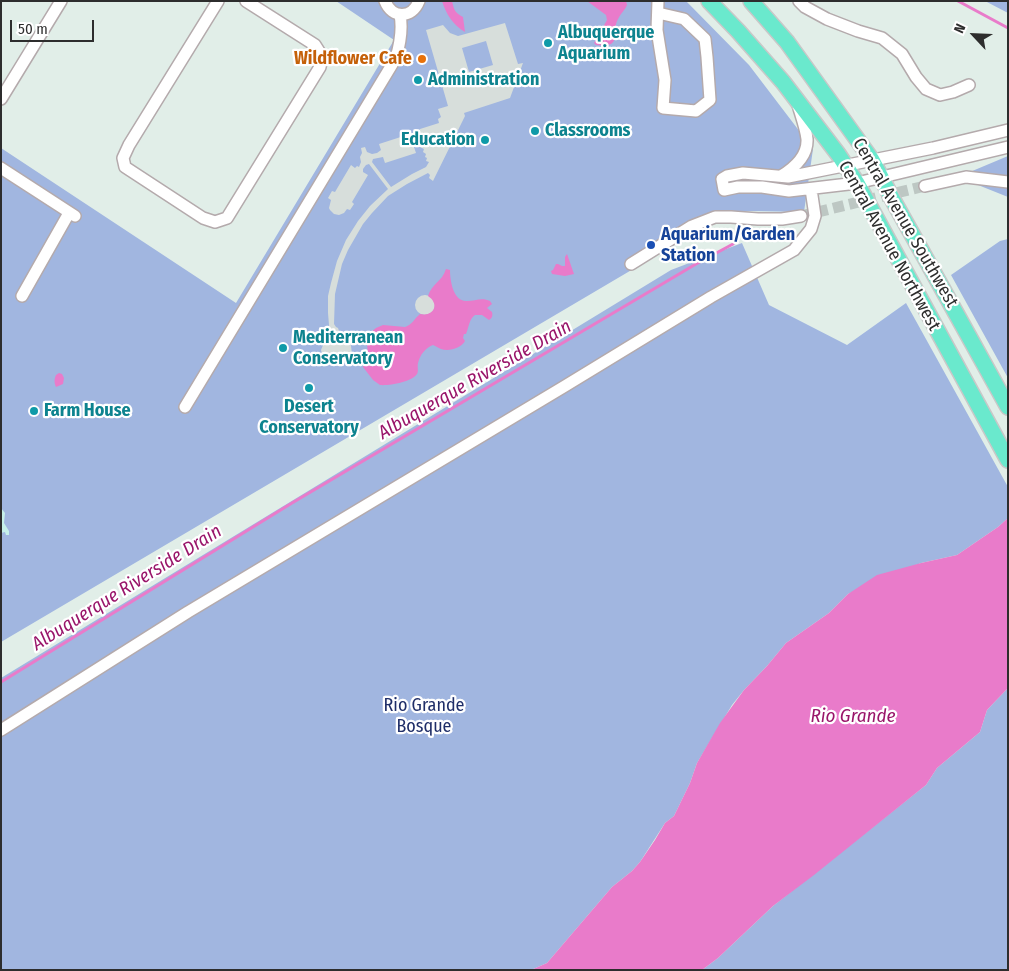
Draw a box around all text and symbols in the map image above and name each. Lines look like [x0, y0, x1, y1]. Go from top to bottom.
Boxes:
scale bar [12, 10, 96, 42]
north arrow [949, 10, 999, 60]
text: 50 m [18, 20, 48, 38]
text: N [950, 21, 969, 36]
place label: Albuquerque Aquarium [558, 22, 654, 64]
marker: Albuquerque Aquarium [542, 37, 554, 49]
place label: Wildflower Cafe [294, 48, 412, 70]
marker: Wildflower Cafe [416, 53, 428, 65]
place label: Administration [428, 69, 539, 91]
marker: Administration [412, 74, 424, 86]
place label: Classrooms [545, 120, 630, 142]
marker: Classrooms [529, 125, 541, 137]
place label: Education [401, 129, 475, 151]
marker: Education [479, 134, 491, 146]
street label: Central Avenue Southwest [848, 134, 962, 312]
street label: Central Avenue Northwest [833, 157, 945, 335]
place label: Aquarium/Garden Station [661, 224, 795, 266]
marker: Aquarium/Garden Station [645, 239, 657, 251]
water label: Albuquerque Riverside Drain [374, 315, 576, 445]
place label: Mediterranean Conservatory [293, 327, 403, 369]
marker: Mediterranean Conservatory [277, 342, 289, 354]
marker: Desert Conservatory [303, 382, 315, 394]
place label: Desert Conservatory [259, 396, 359, 438]
place label: Farm House [44, 400, 131, 422]
marker: Farm House [28, 405, 40, 417]
water label: Albuquerque Riverside Drain [28, 520, 226, 656]
park label: Rio Grande Bosque [384, 695, 464, 738]
water label: Rio Grande [810, 706, 896, 728]

